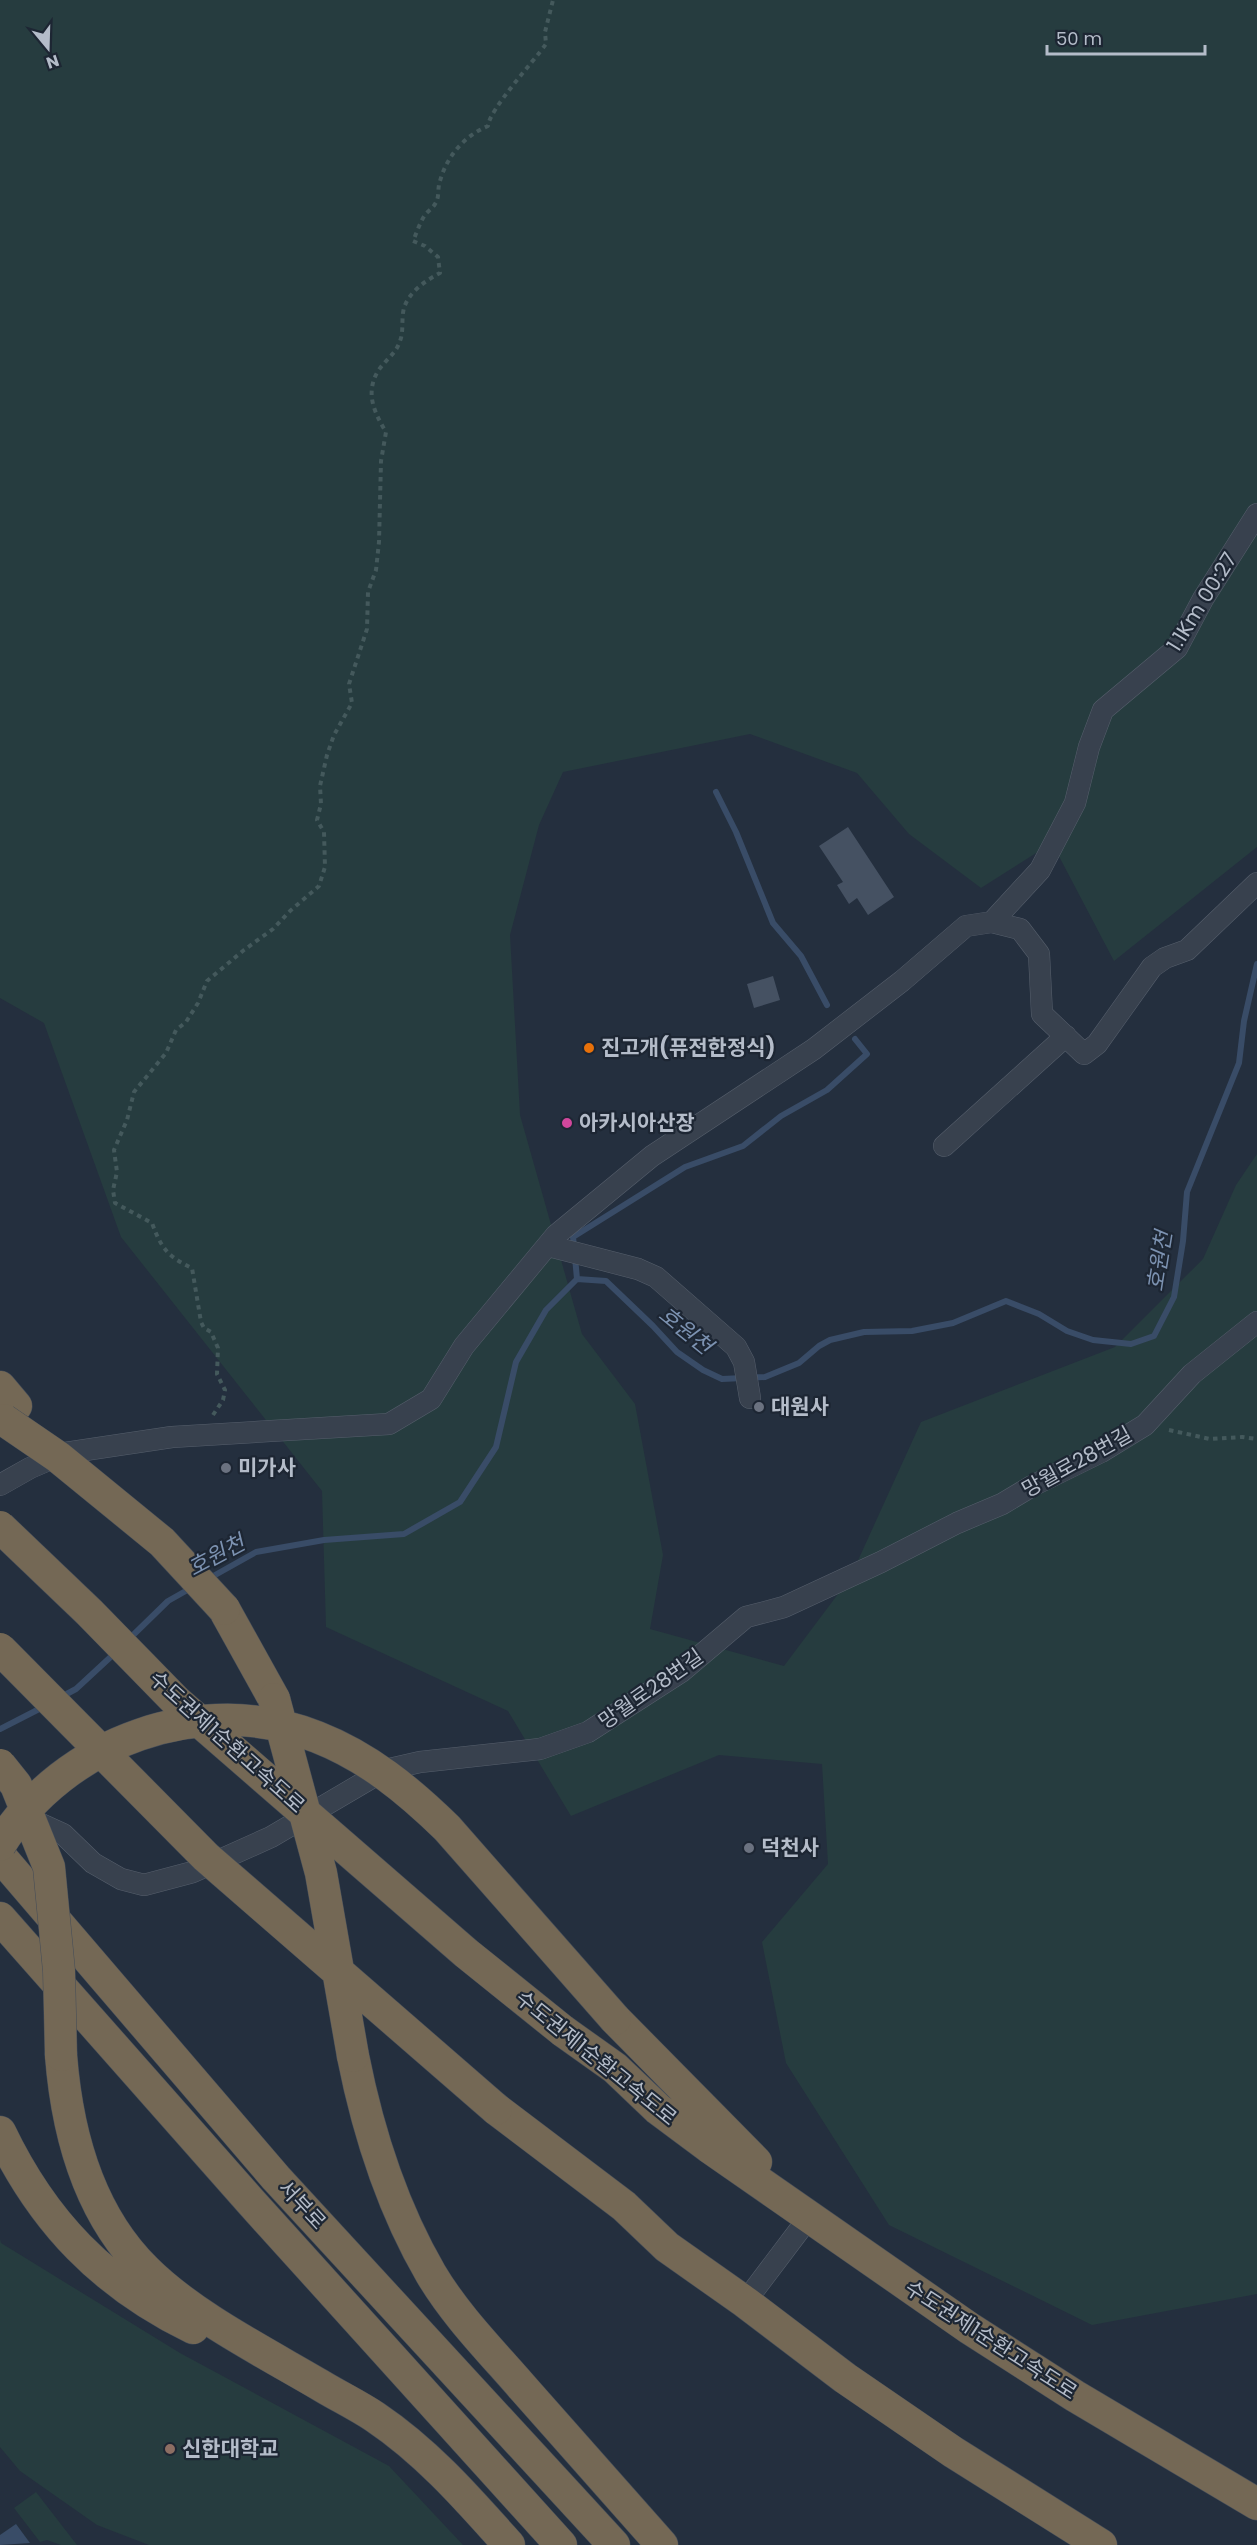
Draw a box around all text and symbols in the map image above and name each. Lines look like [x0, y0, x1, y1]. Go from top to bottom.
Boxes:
north arrow [18, 18, 78, 78]
scale bar [1047, 18, 1204, 56]
text: 50 m [1056, 26, 1102, 51]
text: N [43, 49, 62, 75]
street label: 1.1Km 00:27 [1160, 547, 1244, 657]
place label: 진고개(퓨전한정식) [601, 1033, 776, 1062]
marker: 진고개(퓨전한정식) [582, 1041, 596, 1055]
place label: 아카시아산장 [579, 1108, 695, 1137]
marker: 아카시아산장 [560, 1116, 574, 1130]
water label: 호원천 [1139, 1226, 1180, 1293]
water label: 호원천 [652, 1299, 721, 1363]
place label: 대원사 [771, 1392, 829, 1421]
marker: 대원사 [752, 1400, 766, 1414]
street label: 망월로28번길 [1016, 1419, 1137, 1504]
place label: 미가사 [238, 1453, 296, 1482]
marker: 미가사 [219, 1461, 233, 1475]
water label: 호원천 [182, 1526, 253, 1583]
street label: 망월로28번길 [592, 1642, 709, 1735]
street label: 수도권제1순환고속도로 [143, 1664, 311, 1819]
place label: 덕천사 [761, 1833, 819, 1862]
marker: 덕천사 [742, 1841, 756, 1855]
street label: 수도권제1순환고속도로 [510, 1983, 683, 2132]
street label: 서부로 [272, 2174, 333, 2236]
street label: 수도권제1순환고속도로 [900, 2273, 1083, 2406]
place label: 신한대학교 [182, 2434, 279, 2463]
marker: 신한대학교 [163, 2442, 177, 2456]

